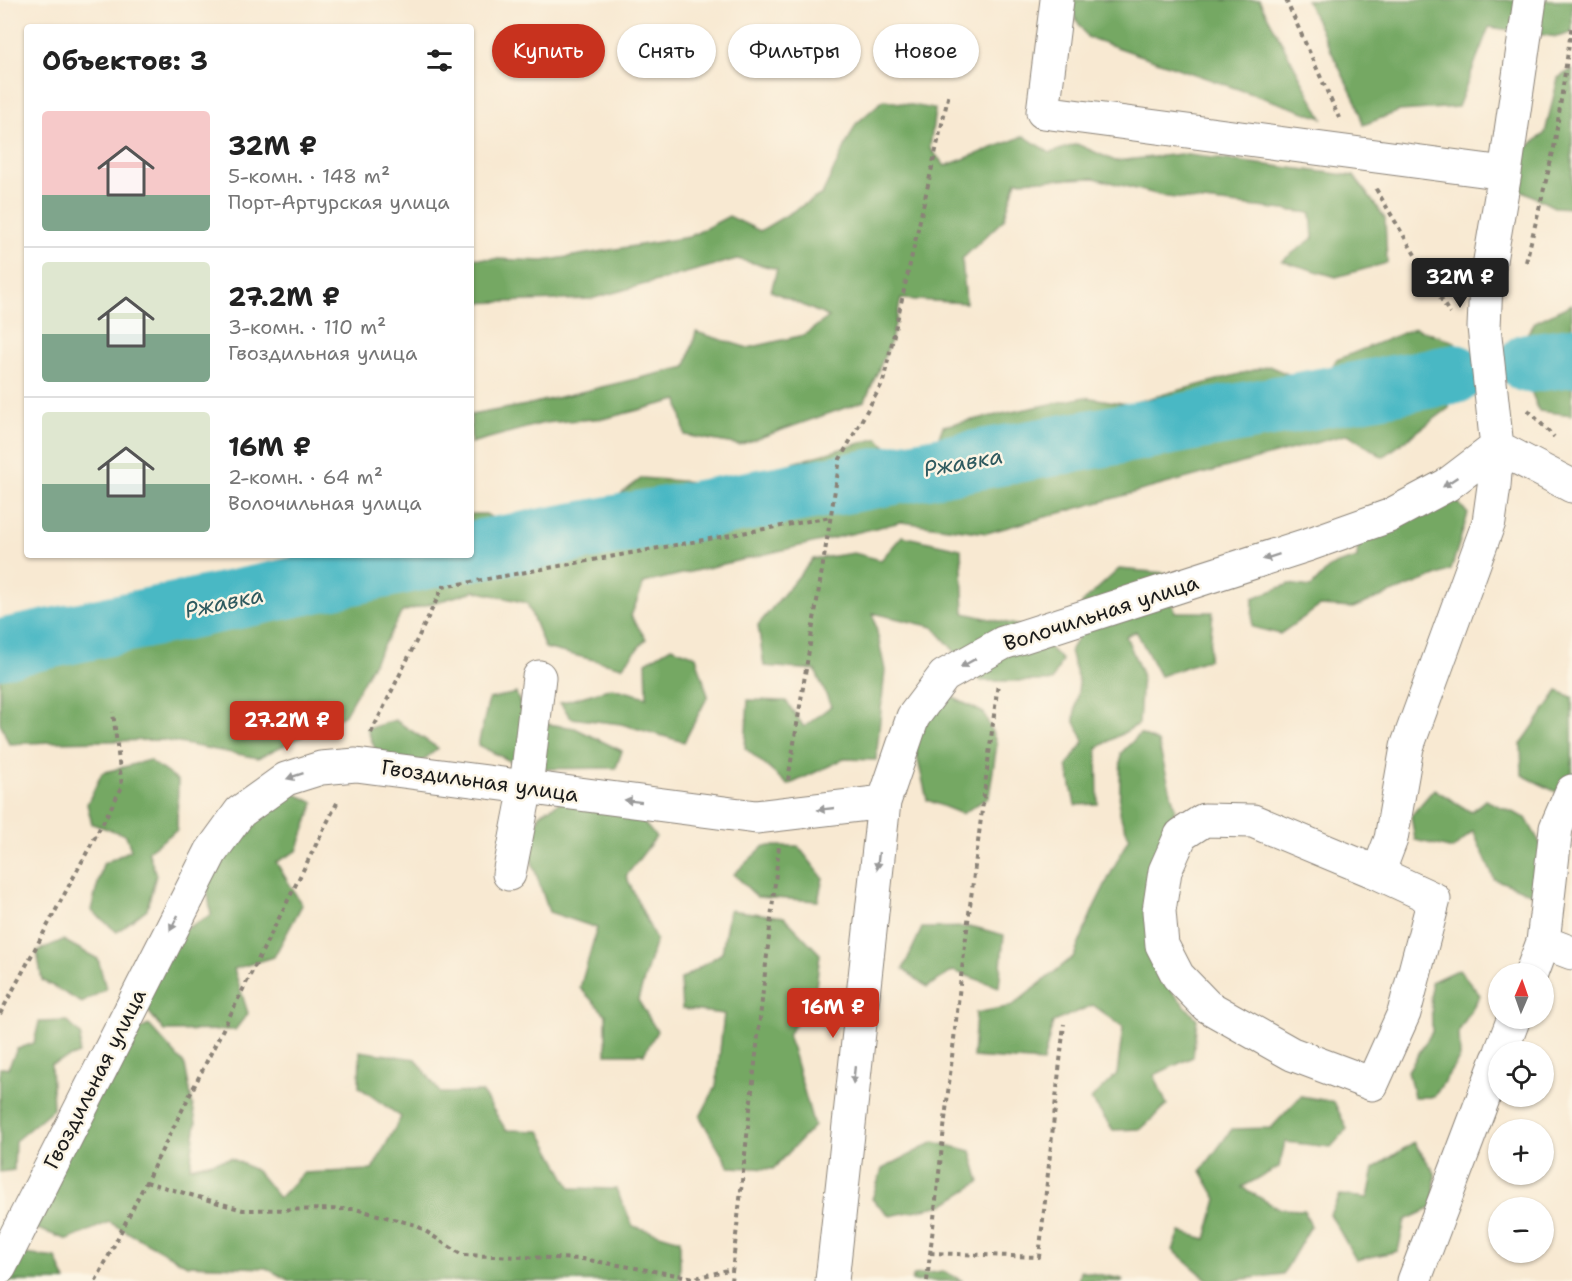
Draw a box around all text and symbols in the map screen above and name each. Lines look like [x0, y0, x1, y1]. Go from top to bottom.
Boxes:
chip: Купить [492, 24, 605, 78]
chip: Снять [617, 24, 716, 78]
chip: Фильтры [728, 24, 861, 78]
chip: Новое [873, 24, 979, 78]
text: Объектов: 3 [42, 43, 208, 78]
icon: filters [423, 44, 456, 77]
text: 32M ₽ [228, 128, 317, 163]
icon: home [90, 135, 162, 207]
text: 5-комн. · 148 m² [228, 163, 390, 189]
text: Порт-Артурская улица [228, 189, 450, 215]
pin: 32M ₽ [1418, 258, 1502, 309]
text: 32M ₽ [1426, 264, 1494, 290]
text: 27.2M ₽ [228, 279, 340, 314]
icon: home [90, 286, 162, 358]
text: 3-комн. · 110 m² [228, 314, 386, 340]
text: Гвоздильная улица [228, 340, 417, 366]
text: 16M ₽ [228, 429, 311, 464]
icon: home [90, 436, 162, 508]
water label: Ржавка [921, 441, 1005, 484]
text: 2-комн. · 64 m² [228, 464, 383, 490]
one-way arrow [1442, 476, 1458, 487]
text: Волочильная улица [228, 490, 422, 516]
one-way arrow [1262, 553, 1280, 562]
street label: Волочильная улица [1000, 568, 1202, 658]
water label: Ржавка [182, 580, 266, 625]
one-way arrow [960, 657, 977, 667]
pin: 27.2M ₽ [232, 701, 342, 752]
text: 27.2M ₽ [244, 707, 330, 733]
street label: Гвоздильная улица [380, 753, 580, 809]
one-way arrow [286, 772, 304, 782]
one-way arrow [623, 796, 642, 806]
one-way arrow [817, 804, 836, 814]
one-way arrow [873, 851, 883, 870]
one-way arrow [170, 914, 180, 932]
north arrow [1488, 963, 1554, 1029]
map controls [1488, 963, 1554, 1263]
street label: Гвоздильная улица [37, 984, 153, 1174]
pin: 16M ₽ [791, 988, 875, 1039]
text: 16M ₽ [801, 994, 865, 1020]
button: locate [1488, 1041, 1554, 1107]
one-way arrow [849, 1066, 859, 1085]
button: + [1488, 1119, 1554, 1185]
button: − [1488, 1197, 1554, 1263]

